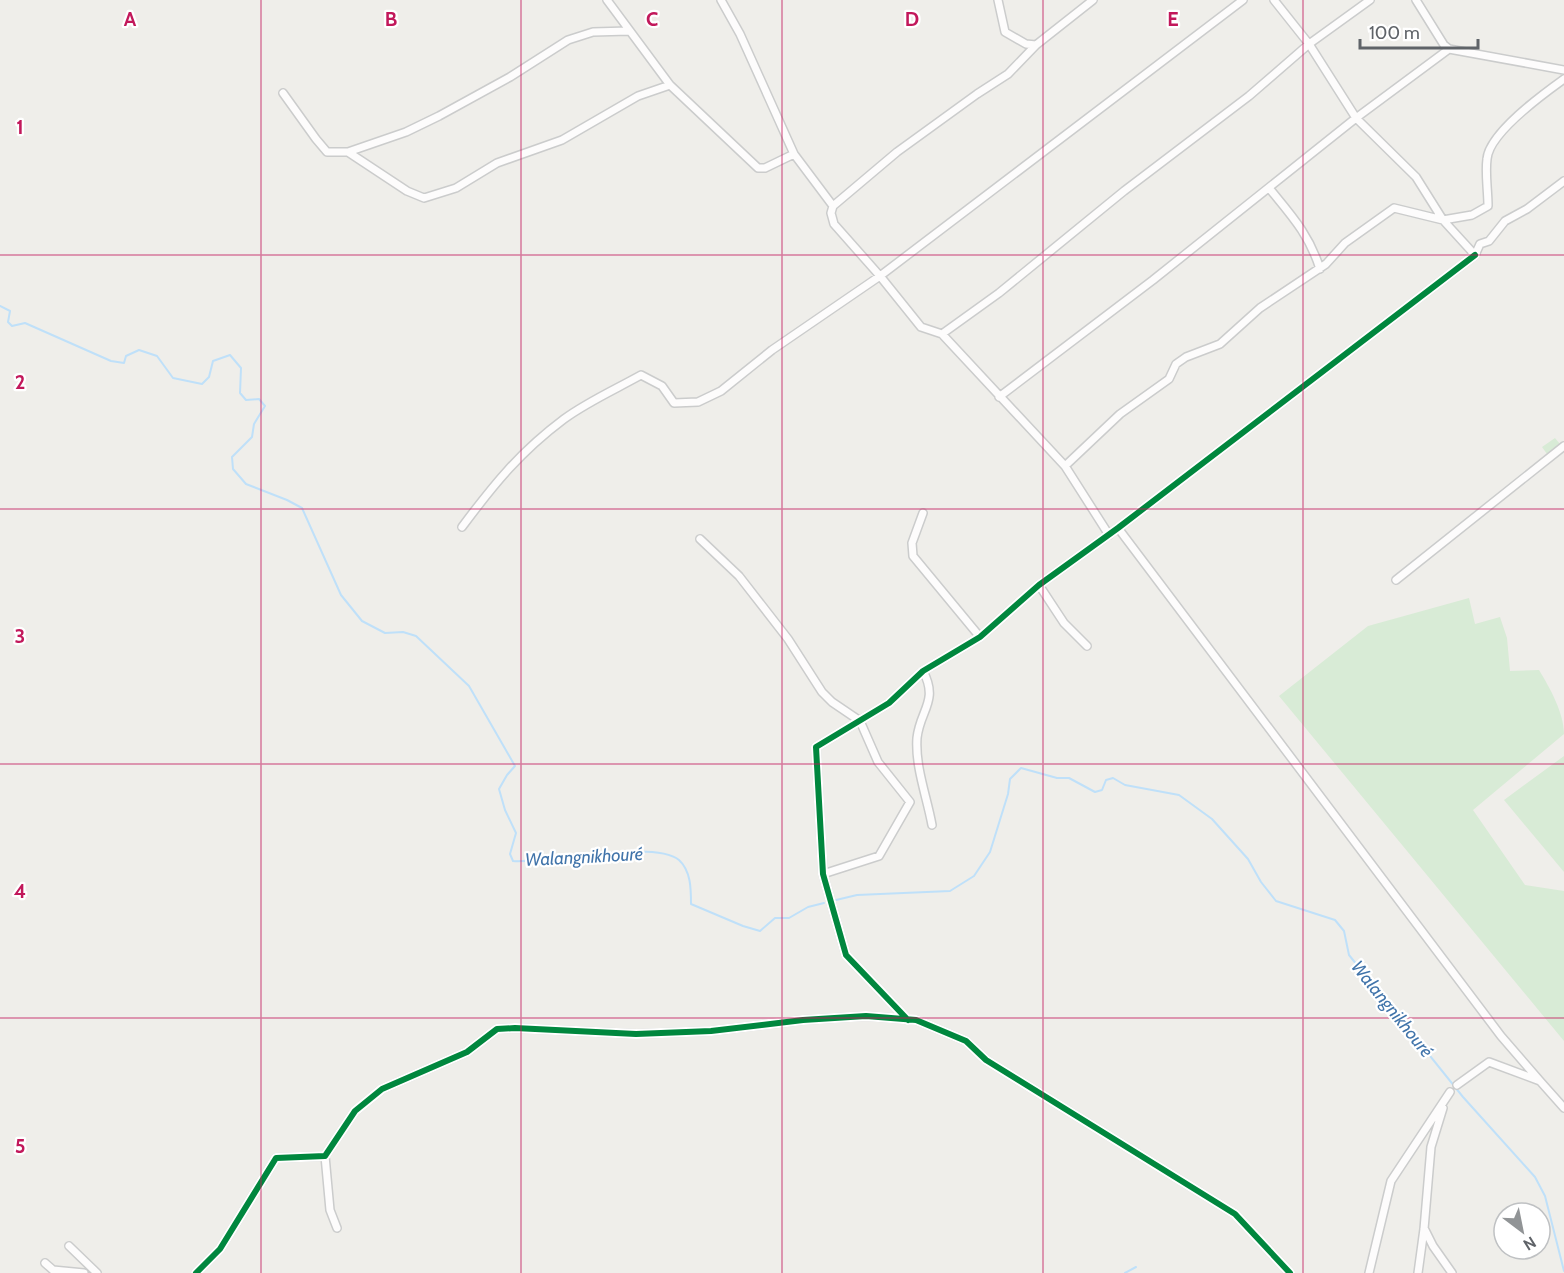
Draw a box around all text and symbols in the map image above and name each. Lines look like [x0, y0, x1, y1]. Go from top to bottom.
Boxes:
text: A [124, 7, 137, 31]
text: B [385, 7, 397, 31]
text: C [646, 7, 658, 31]
text: D [905, 7, 919, 31]
text: E [1167, 7, 1179, 31]
scale bar [1360, 12, 1478, 50]
text: 100 m [1369, 22, 1420, 44]
text: 1 [16, 115, 24, 139]
text: 2 [15, 370, 25, 394]
text: 3 [15, 624, 25, 648]
water label: Walangnikhouré [524, 843, 644, 871]
text: 4 [14, 879, 26, 903]
water label: Walangnikhouré [1346, 956, 1438, 1062]
text: 5 [15, 1134, 25, 1158]
north arrow [1492, 1201, 1552, 1261]
text: N [1520, 1232, 1540, 1254]

